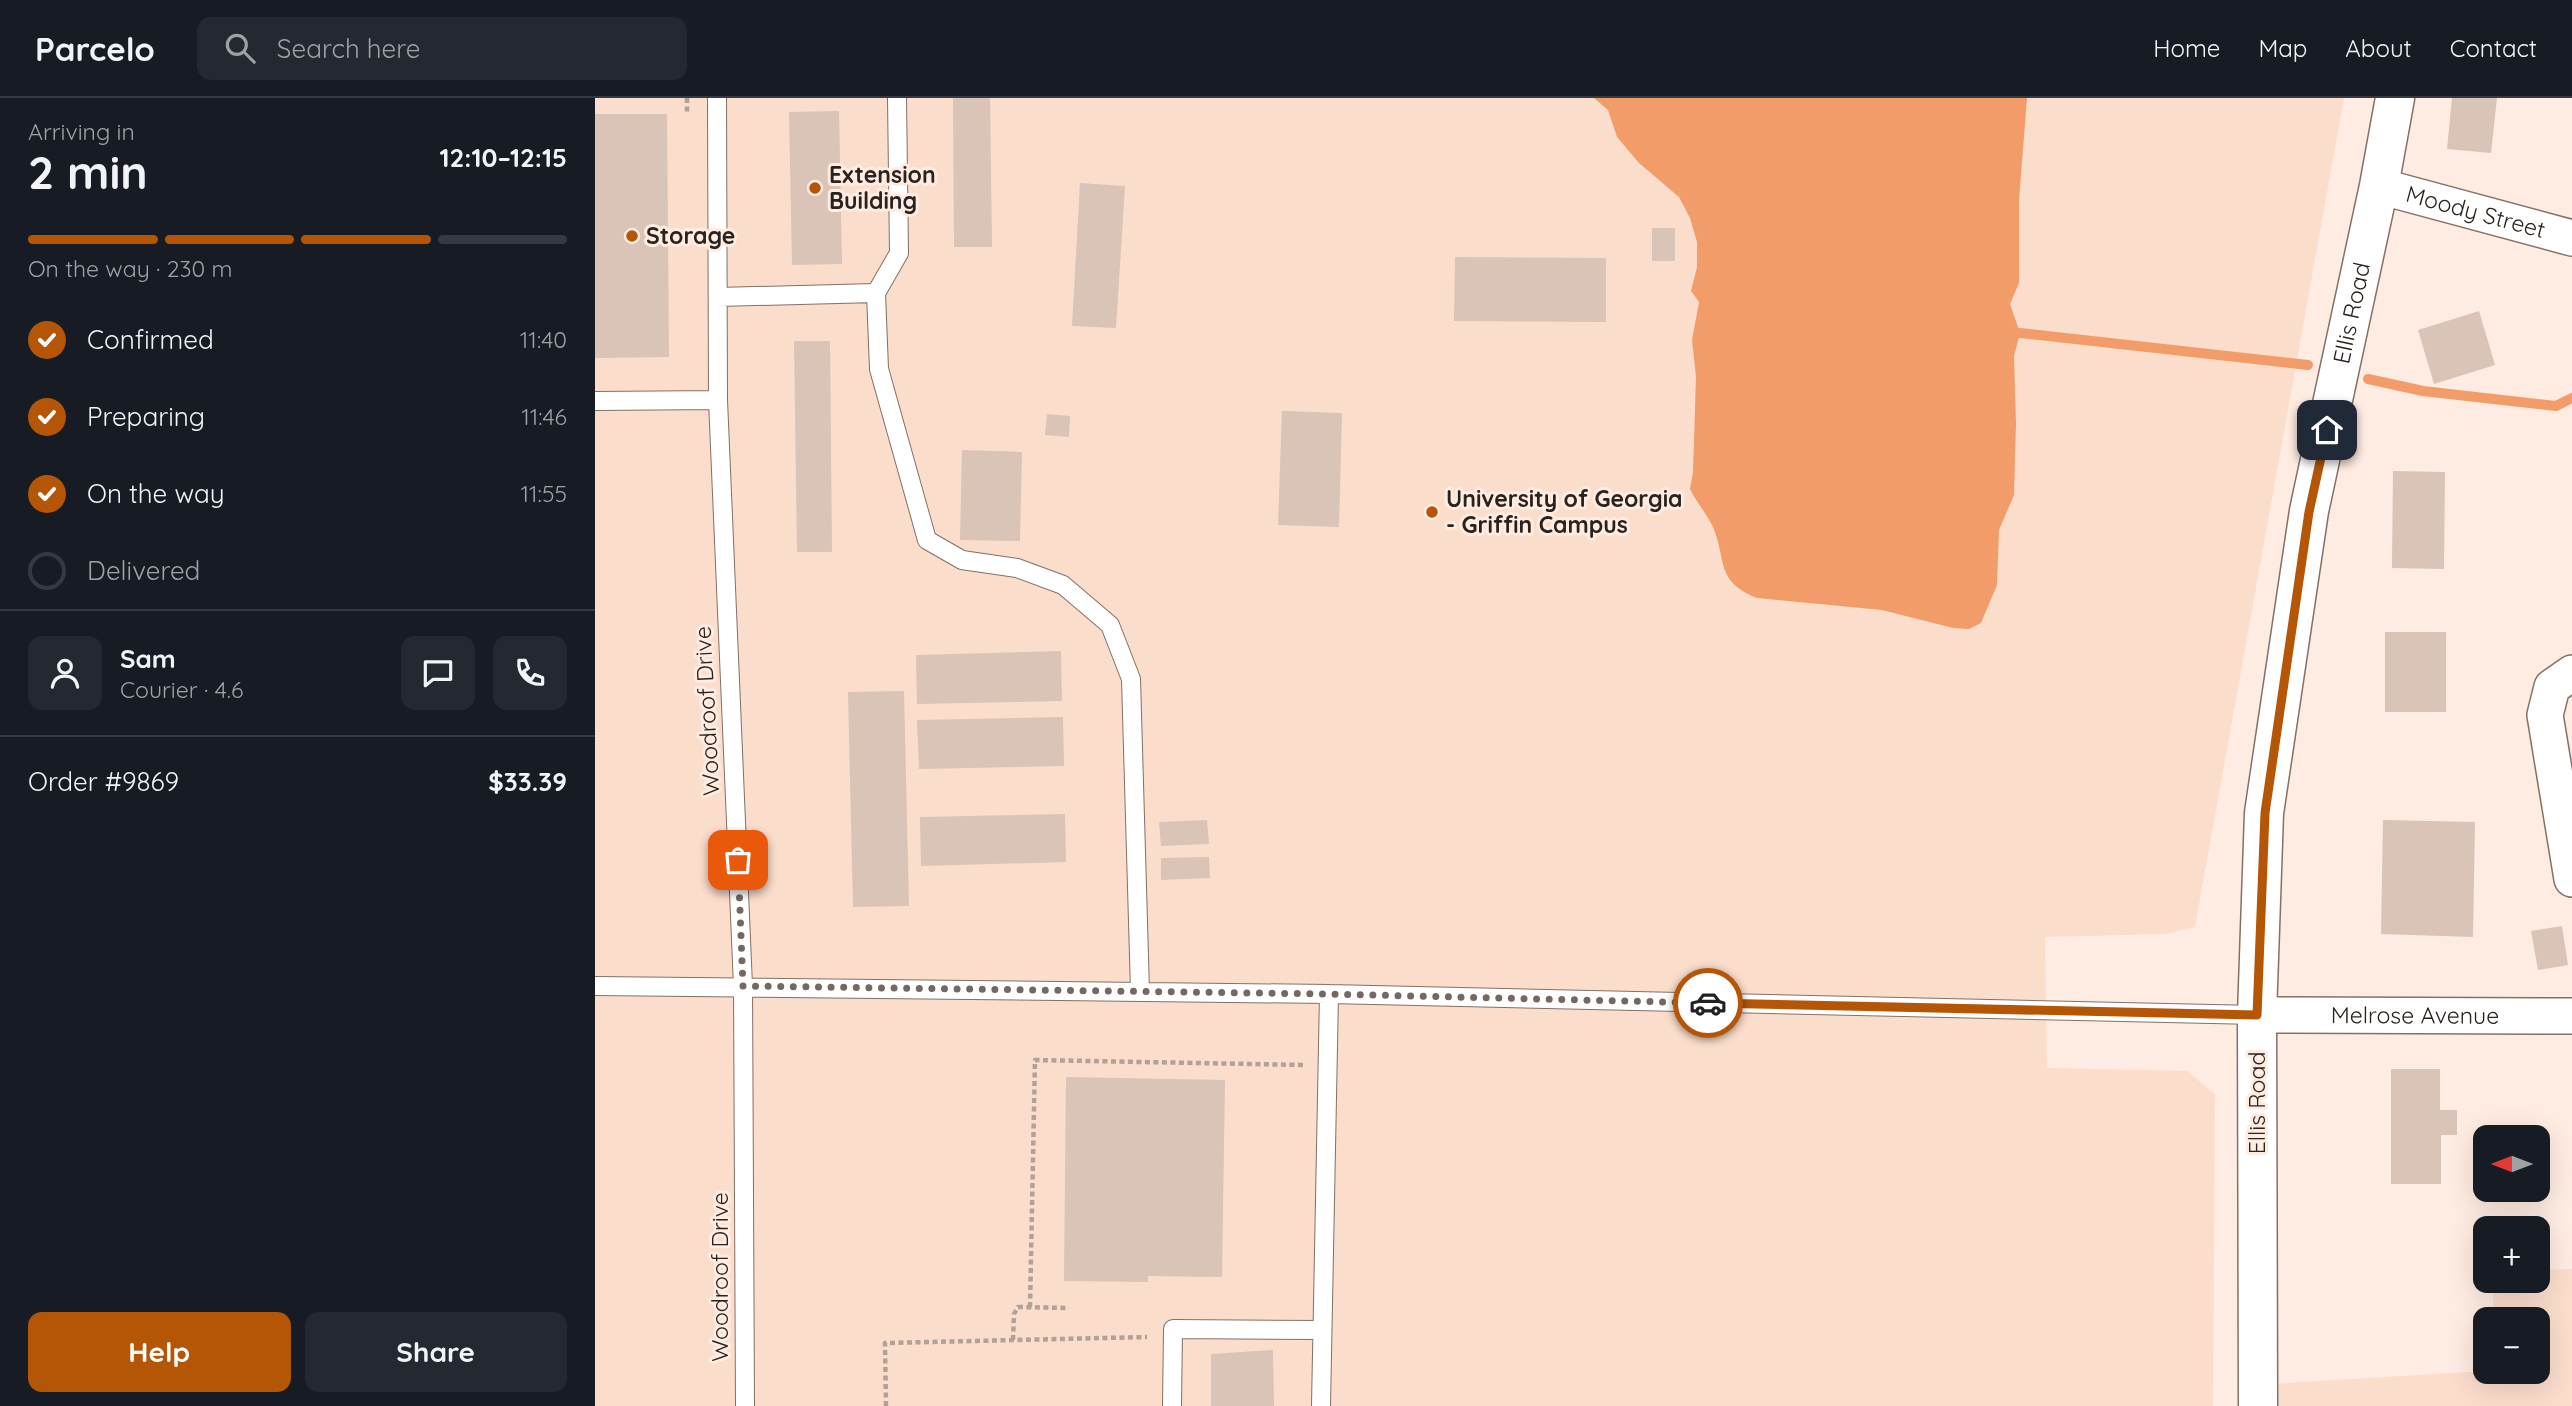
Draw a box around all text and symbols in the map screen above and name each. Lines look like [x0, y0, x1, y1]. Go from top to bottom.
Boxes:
search box [197, 17, 687, 80]
text: Parcelo [35, 28, 155, 69]
icon: search [221, 29, 259, 67]
text: Search here [277, 32, 420, 65]
text: Home [2153, 33, 2220, 63]
text: Map [2258, 33, 2307, 63]
text: About [2345, 33, 2412, 63]
text: Contact [2450, 33, 2537, 63]
text: Arriving in [28, 117, 135, 146]
text: 12:10–12:15 [439, 141, 567, 174]
text: 2 min [28, 143, 148, 201]
place label: Extension Building [829, 160, 936, 215]
street label: Moody Street [2403, 179, 2549, 244]
marker: Extension Building [807, 180, 823, 196]
place label: Storage [646, 221, 735, 250]
marker: Storage [624, 228, 640, 244]
text: On the way · 230 m [28, 254, 233, 283]
street label: Ellis Road [2326, 260, 2376, 366]
icon: check [28, 321, 66, 359]
text: Confirmed [87, 323, 214, 356]
text: 11:40 [520, 325, 567, 354]
icon: check [28, 398, 66, 436]
text: Preparing [87, 400, 205, 433]
pin [2297, 400, 2357, 460]
text: 11:46 [521, 402, 567, 431]
icon: home [2308, 411, 2346, 449]
icon: check [28, 475, 66, 513]
text: On the way [87, 477, 225, 510]
text: 11:55 [521, 479, 567, 508]
place label: University of Georgia - Griffin Campus [1446, 484, 1683, 539]
marker: University of Georgia - Griffin Campus [1424, 504, 1440, 520]
text: Delivered [87, 554, 200, 587]
street label: Woodroof Drive [688, 626, 725, 796]
button: person [28, 636, 102, 710]
button: chat [401, 636, 475, 710]
button: phone [493, 636, 567, 710]
text: Sam [120, 642, 176, 675]
text: Courier · 4.6 [120, 675, 243, 704]
text: Order #9869 [28, 765, 179, 798]
text: $33.39 [488, 765, 567, 798]
pin [708, 830, 768, 890]
icon: bag [719, 841, 757, 879]
courier [1673, 968, 1743, 1038]
icon: car [1689, 984, 1727, 1022]
street label: Melrose Avenue [2331, 1000, 2499, 1030]
street label: Ellis Road [2242, 1052, 2271, 1154]
north arrow [2473, 1125, 2550, 1202]
map controls [2473, 1125, 2550, 1384]
street label: Woodroof Drive [705, 1192, 734, 1362]
button: + [2473, 1216, 2550, 1293]
button: − [2473, 1307, 2550, 1384]
button: Help [28, 1312, 291, 1392]
button: Share [305, 1312, 567, 1392]

